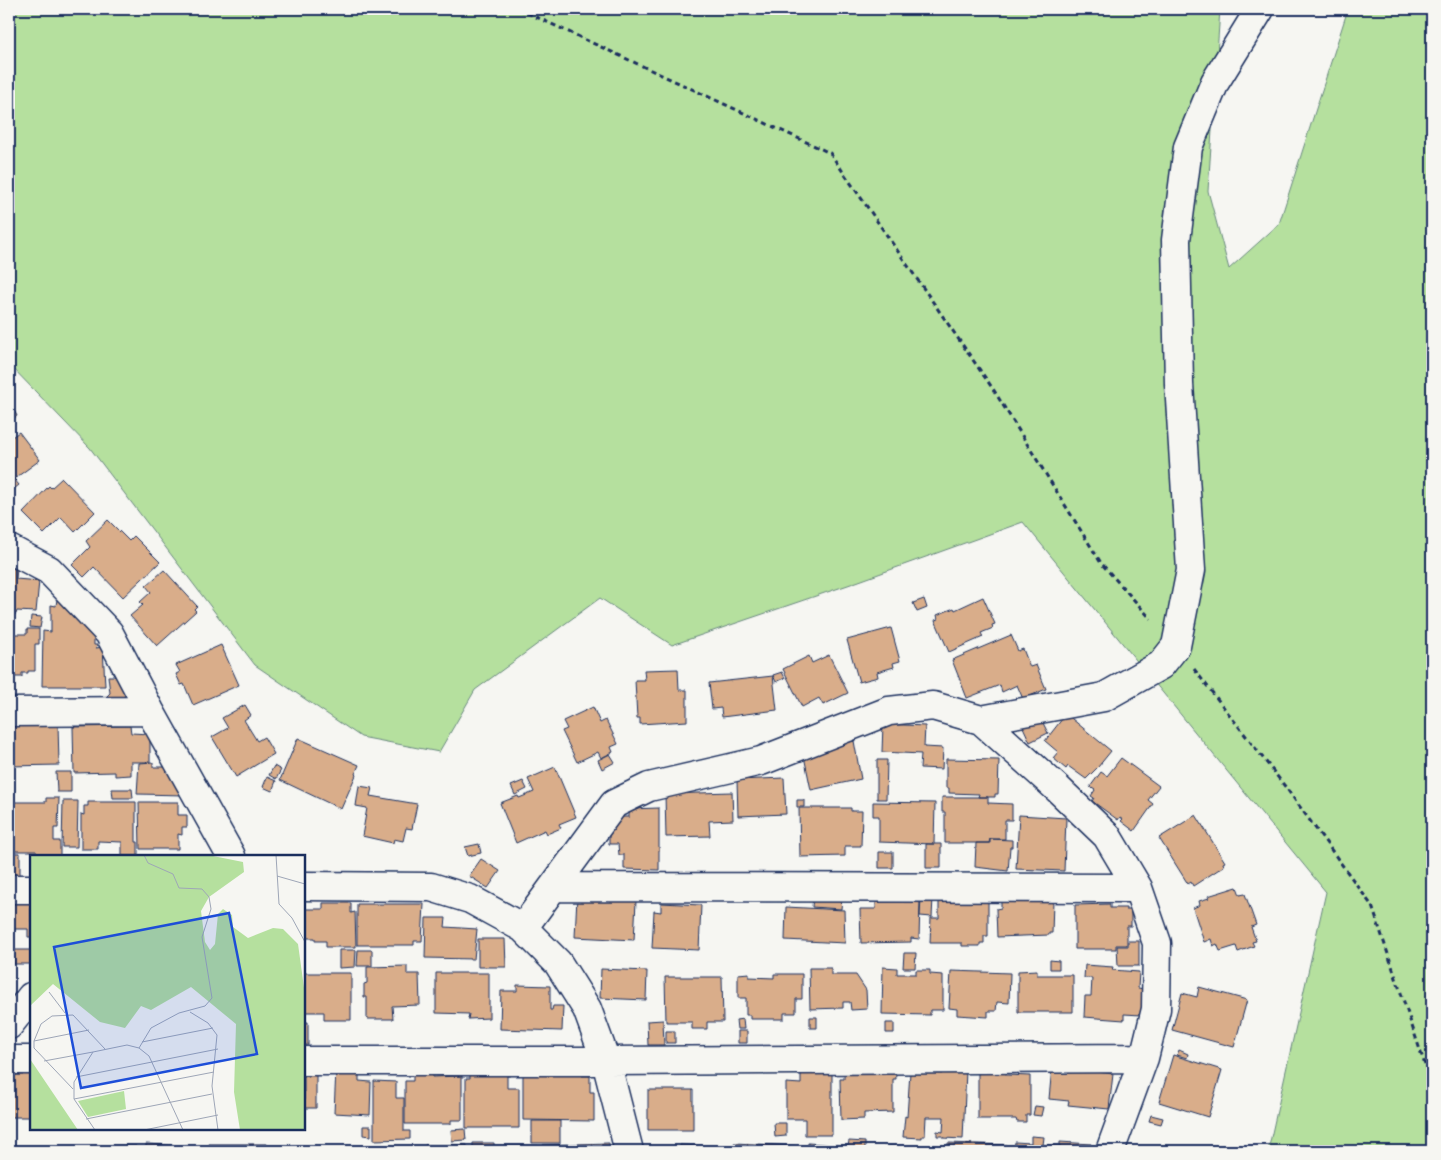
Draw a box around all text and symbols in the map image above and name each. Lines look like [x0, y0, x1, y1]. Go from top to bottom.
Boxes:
inset map [30, 855, 305, 1130]

